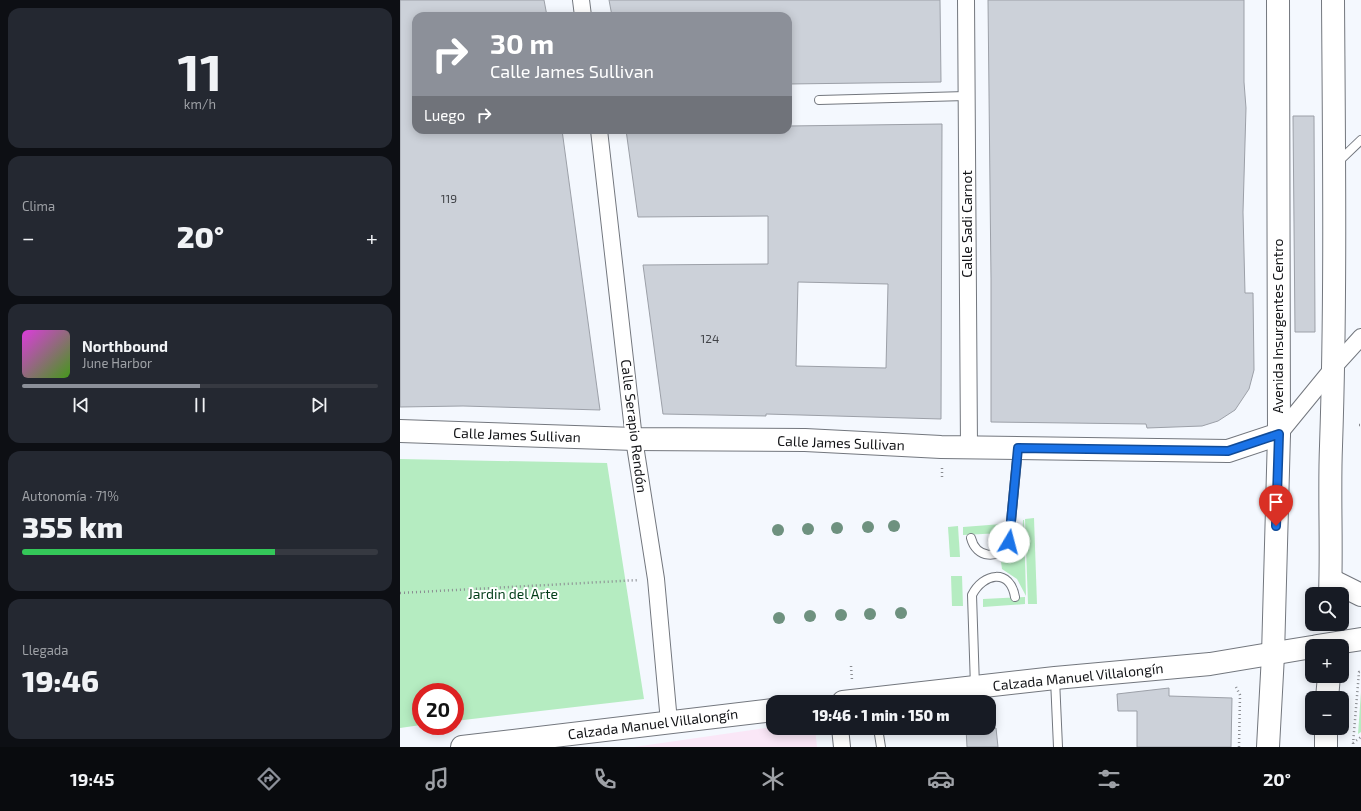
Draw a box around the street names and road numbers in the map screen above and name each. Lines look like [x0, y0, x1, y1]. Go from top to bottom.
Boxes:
street label: Calle Sadi Carnot [958, 170, 975, 278]
street label: Avenida Insurgentes Centro [1269, 238, 1286, 414]
street label: Calle Serapio Rendón [618, 358, 651, 494]
street label: Calle James Sullivan [453, 424, 581, 445]
street label: Calle James Sullivan [777, 432, 905, 453]
street label: Calzada Manuel Villalongín [992, 659, 1164, 694]
street label: Calzada Manuel Villalongín [567, 705, 739, 742]

